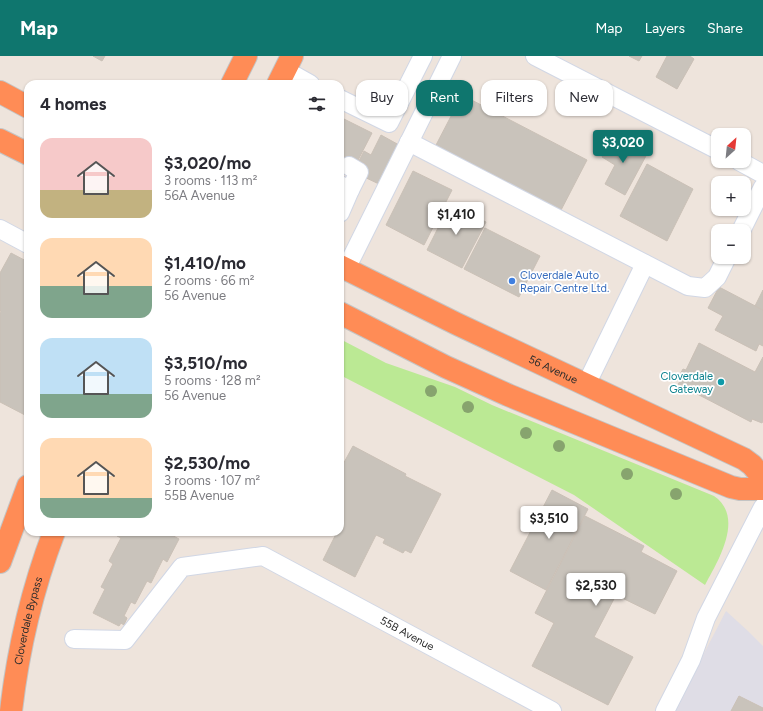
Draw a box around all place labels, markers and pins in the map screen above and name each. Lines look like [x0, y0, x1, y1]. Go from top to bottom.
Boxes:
pin: $3,020 [590, 130, 656, 164]
pin: $1,410 [423, 202, 489, 236]
place label: Cloverdale Auto Repair Centre Ltd. [520, 269, 609, 295]
marker: Cloverdale Auto Repair Centre Ltd. [507, 276, 517, 286]
place label: Cloverdale Gateway [661, 370, 713, 396]
marker: Cloverdale Gateway [716, 377, 726, 387]
pin: $3,510 [516, 506, 582, 540]
pin: $2,530 [563, 573, 629, 607]

